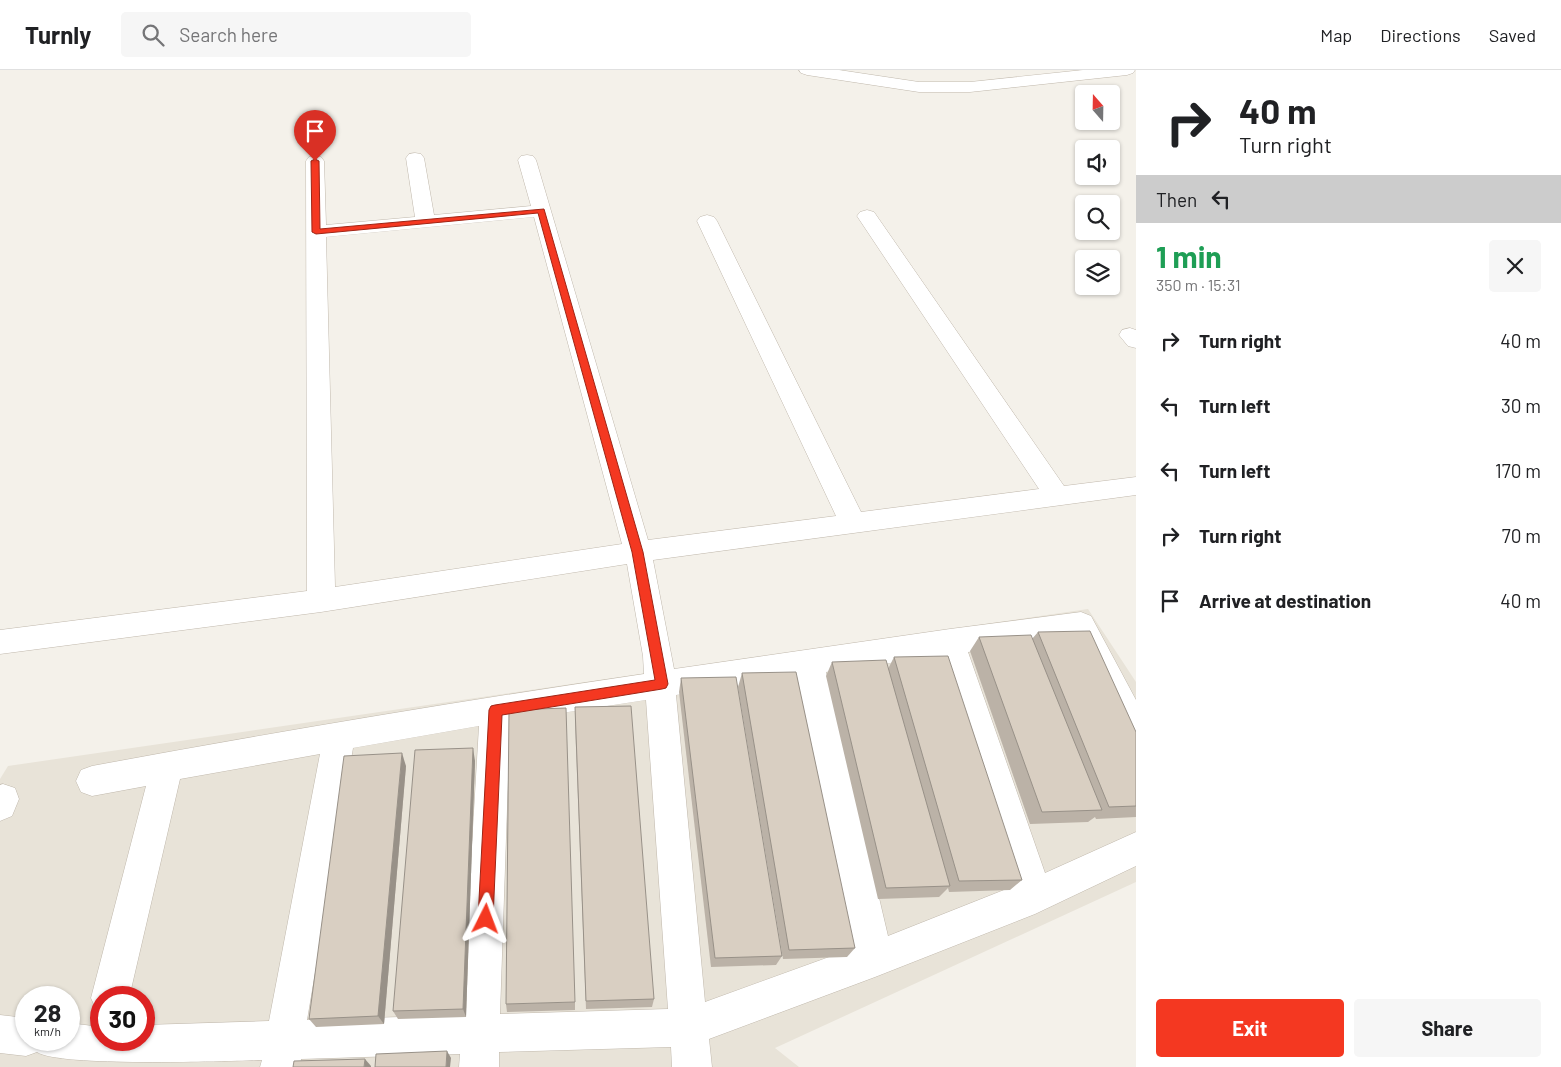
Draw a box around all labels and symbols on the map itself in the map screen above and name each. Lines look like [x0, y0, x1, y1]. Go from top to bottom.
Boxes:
north arrow [1075, 85, 1120, 130]
pin [294, 110, 336, 161]
position arrow [459, 892, 511, 944]
speed limit sign: 30 [90, 986, 155, 1051]

